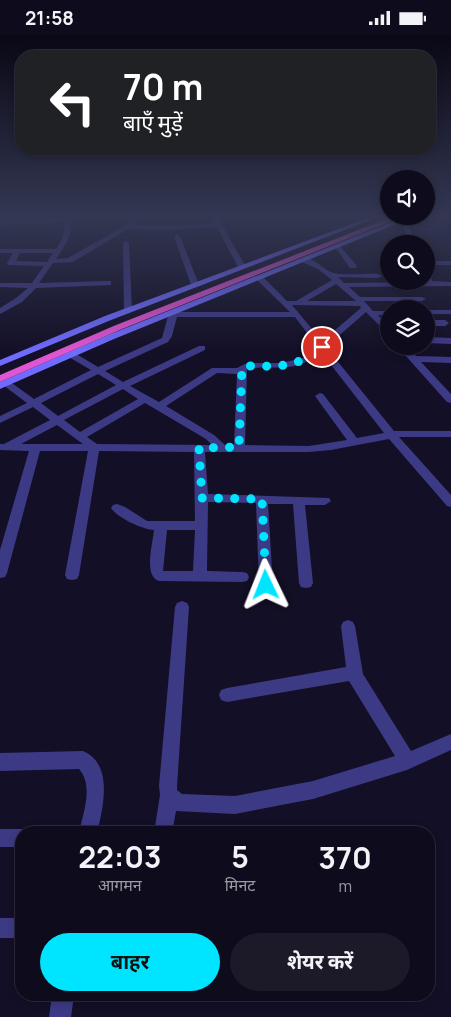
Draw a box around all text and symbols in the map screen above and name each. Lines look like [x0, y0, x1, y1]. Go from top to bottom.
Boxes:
text: 21:58 [25, 5, 74, 31]
text: 70 m [123, 63, 203, 111]
icon: left [40, 70, 105, 135]
text: बाएँ मुड़ें [123, 108, 183, 138]
map controls [380, 170, 435, 355]
button: sound [380, 170, 435, 225]
button: search [380, 235, 435, 290]
button: layers [380, 300, 435, 355]
pin [301, 326, 343, 368]
icon: arrive [308, 333, 336, 361]
position arrow [239, 558, 291, 610]
text: 22:03 [78, 836, 161, 877]
text: 5 [231, 836, 249, 877]
text: 370 [319, 837, 372, 878]
text: आगमन [98, 874, 142, 896]
text: मिनट [225, 874, 255, 896]
text: m [338, 875, 352, 897]
button: बाहर [40, 933, 220, 991]
button: शेयर करें [230, 933, 410, 991]

